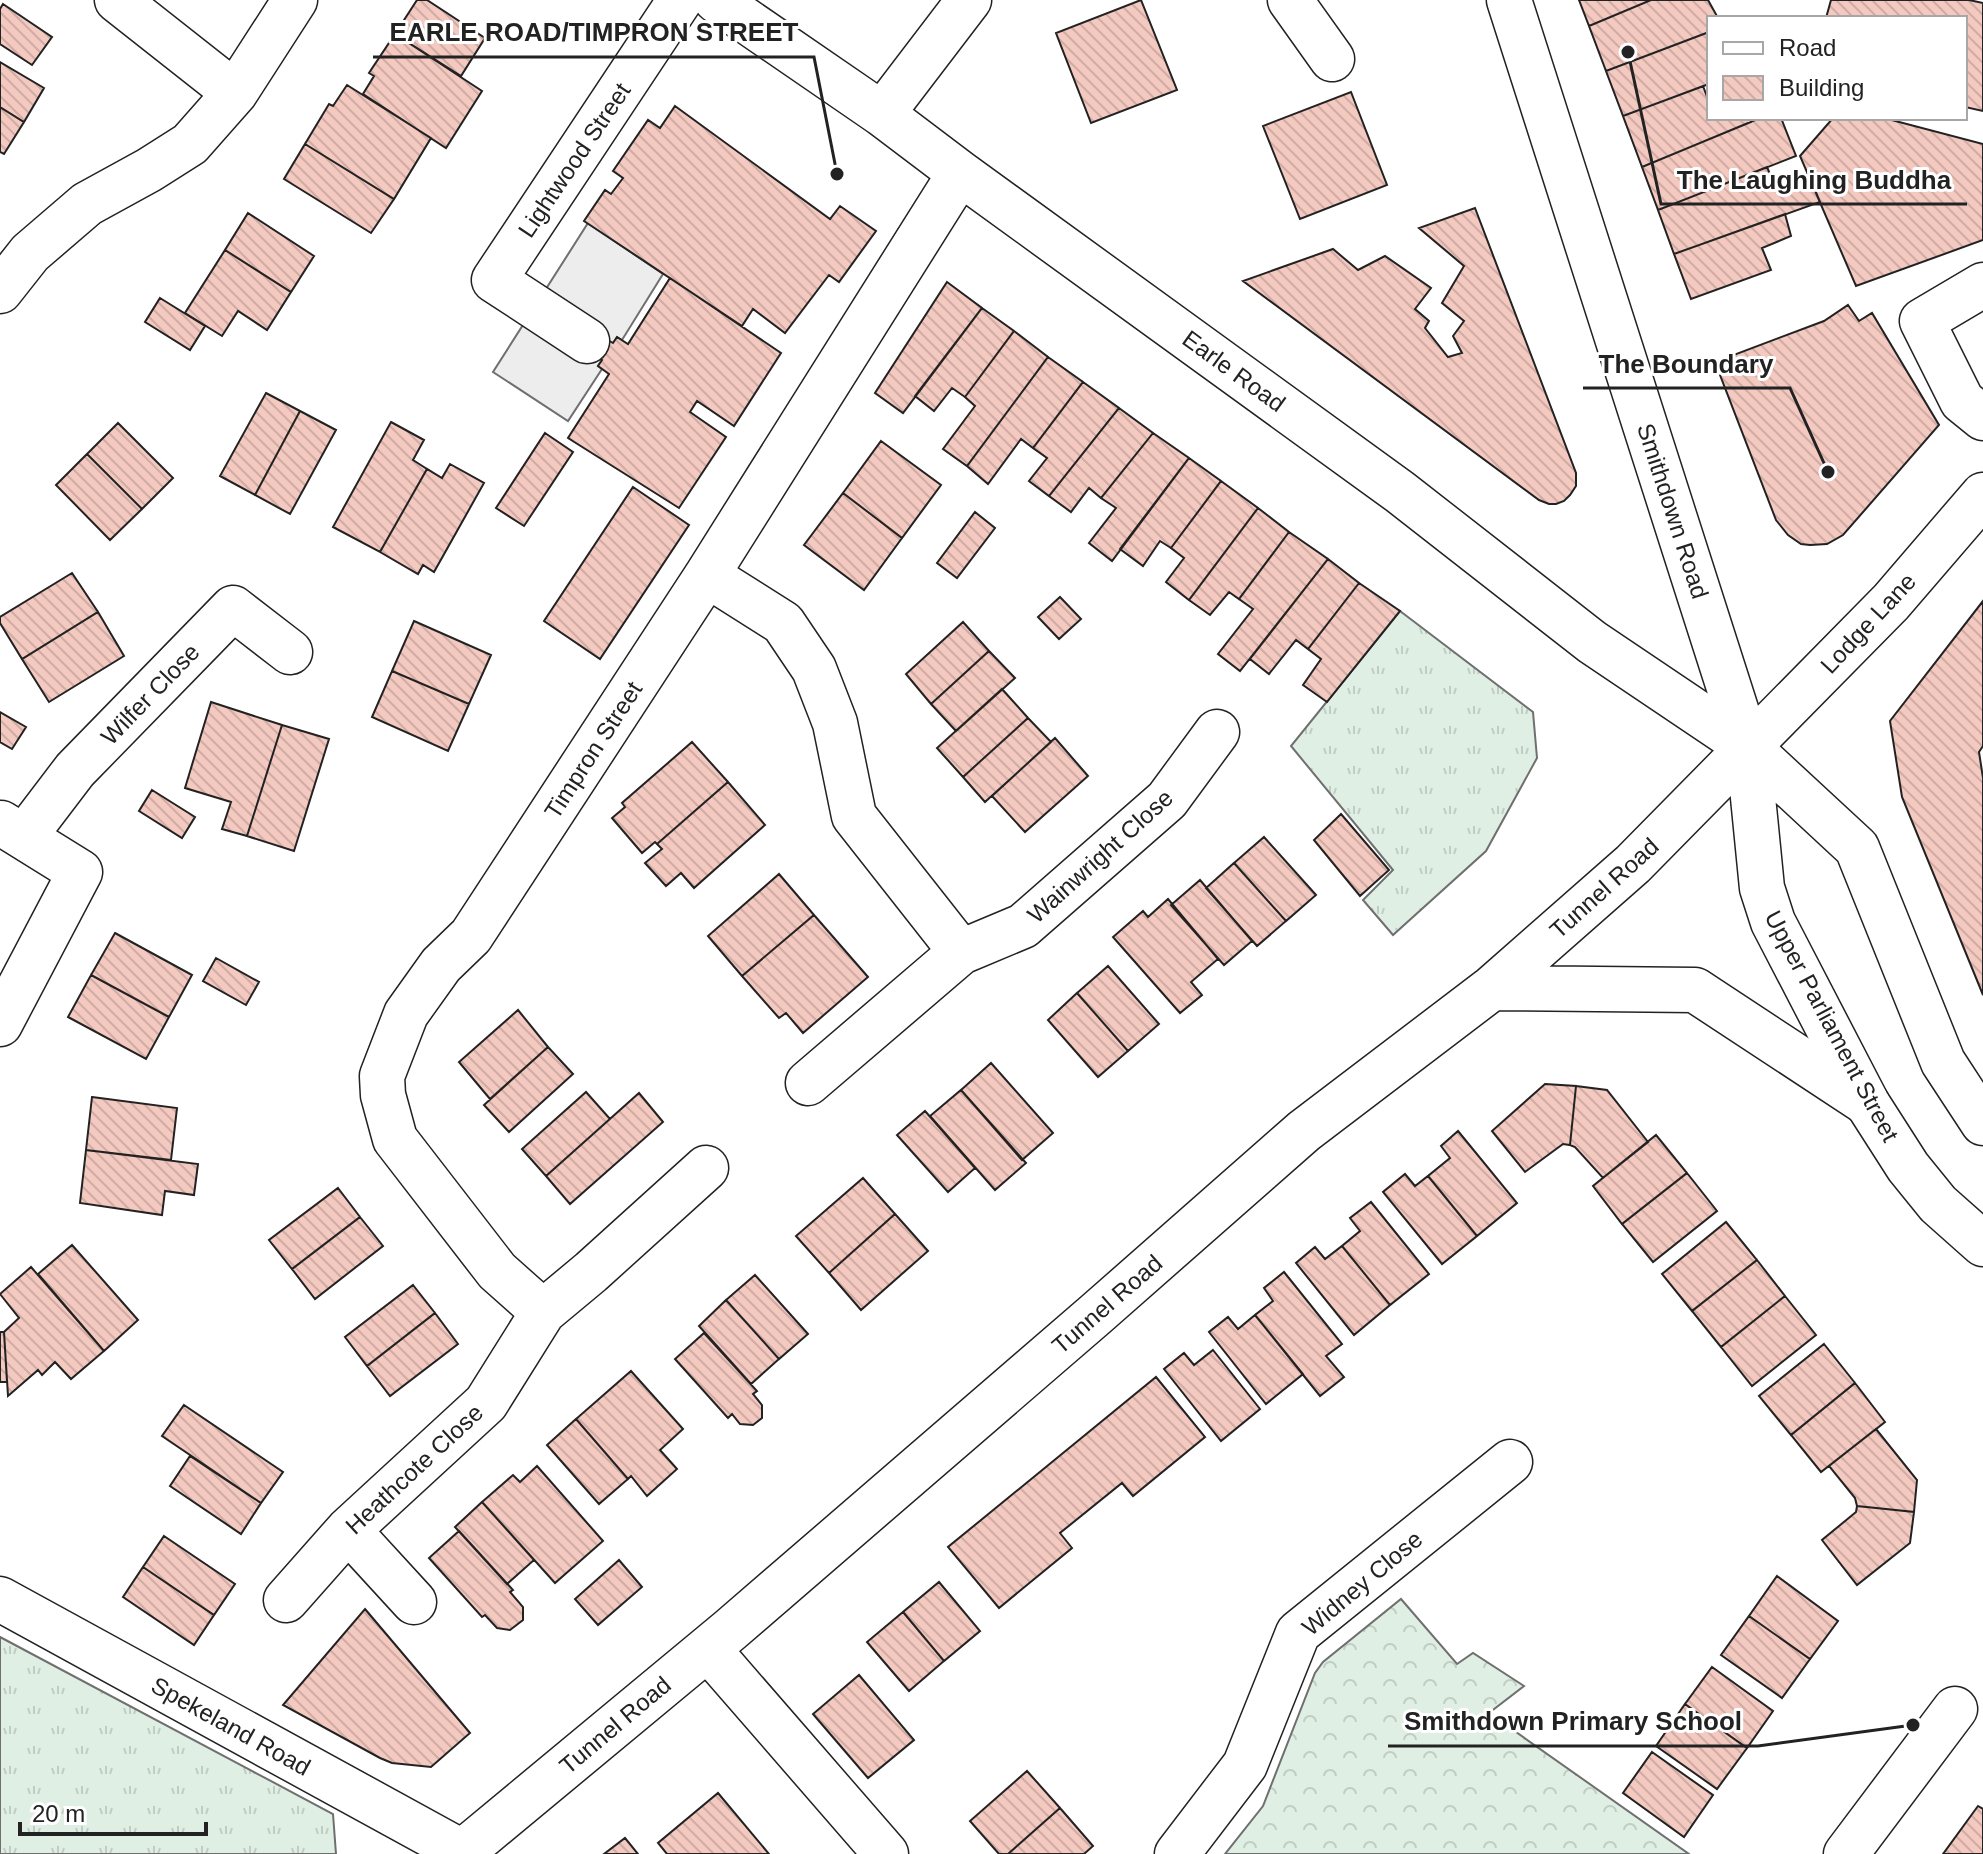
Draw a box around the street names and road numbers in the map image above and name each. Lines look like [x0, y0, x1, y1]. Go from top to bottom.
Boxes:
street label: Lightwood Street [512, 78, 636, 242]
street label: Earle Road [1177, 325, 1291, 417]
street label: Smithdown Road [1632, 420, 1714, 602]
street label: Lodge Lane [1815, 567, 1921, 679]
street label: Wilfer Close [95, 638, 205, 750]
street label: Timpron Street [539, 676, 647, 824]
street label: Wainwright Close [1022, 784, 1178, 928]
street label: Tunnel Road [1544, 832, 1664, 944]
street label: Upper Parliament Street [1760, 906, 1905, 1146]
street label: Tunnel Road [1047, 1249, 1167, 1359]
street label: Heathcote Close [340, 1399, 488, 1539]
street label: Widney Close [1297, 1525, 1427, 1641]
street label: Spekeland Road [147, 1671, 315, 1781]
street label: Tunnel Road [554, 1671, 676, 1779]

